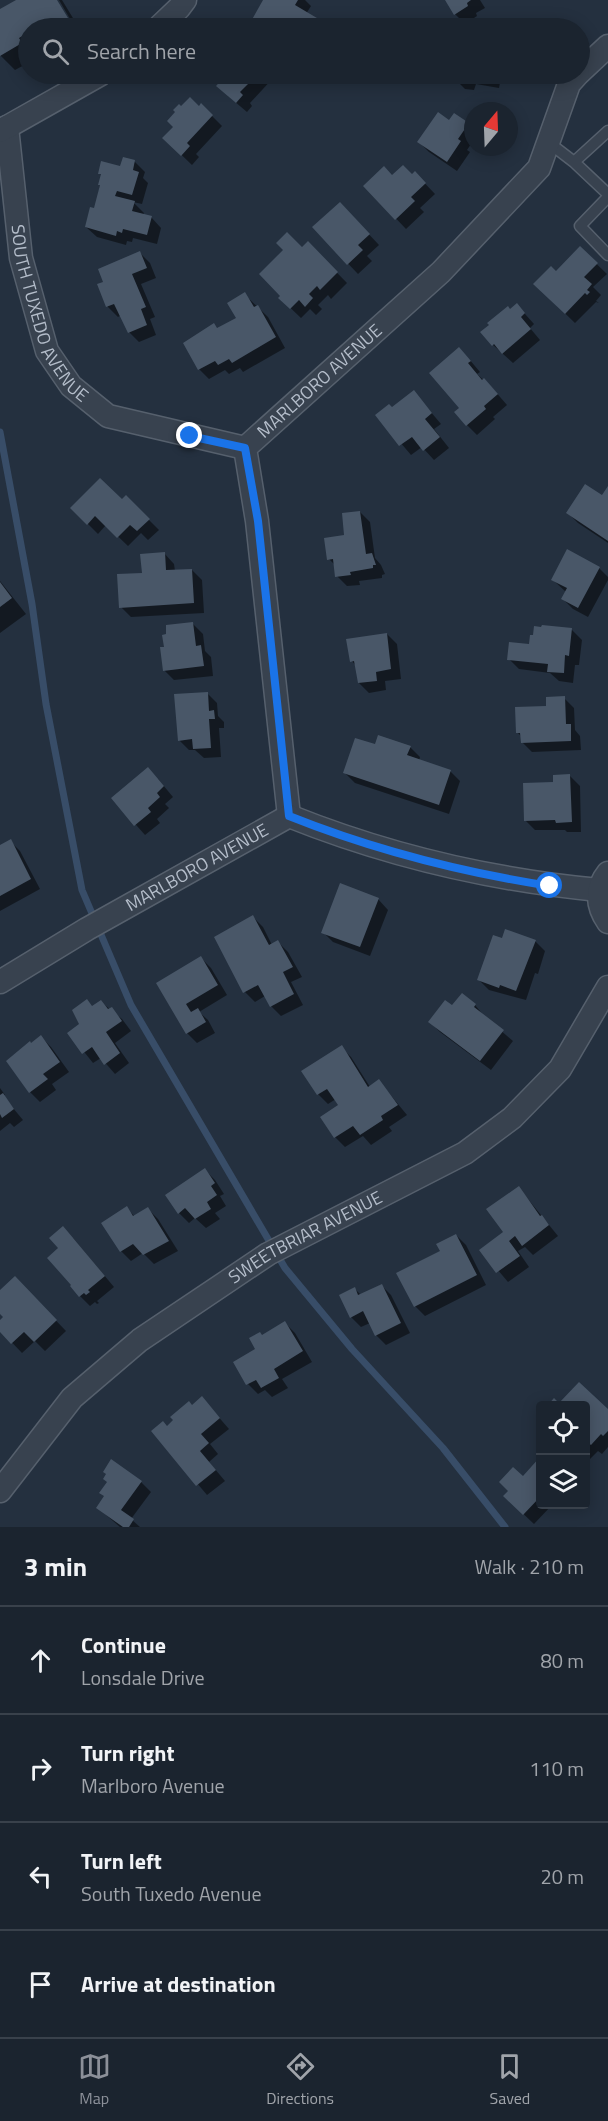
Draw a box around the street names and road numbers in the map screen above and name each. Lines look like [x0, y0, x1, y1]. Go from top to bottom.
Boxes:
street label: SOUTH TUXEDO AVENUE [4, 223, 95, 408]
street label: MARLBORO AVENUE [251, 317, 388, 444]
street label: MARLBORO AVENUE [120, 816, 273, 918]
street label: SWEETBRIAR AVENUE [223, 1184, 387, 1290]

